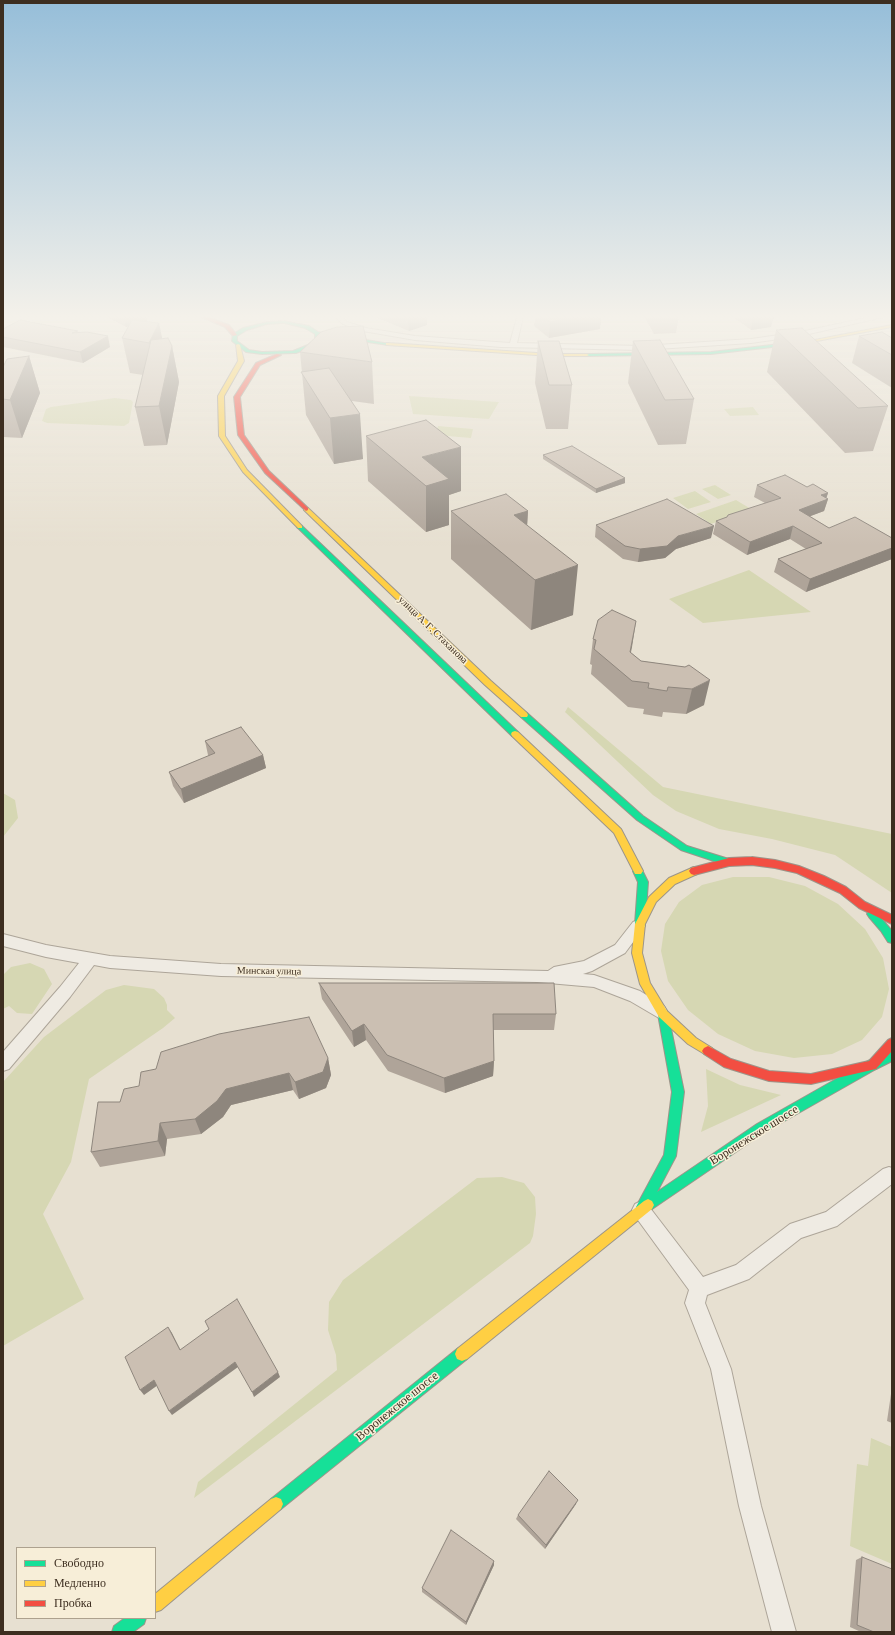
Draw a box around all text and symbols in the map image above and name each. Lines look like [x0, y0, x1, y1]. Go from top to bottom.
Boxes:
street label: улица А. Г. Стаханова [396, 594, 470, 666]
street label: Минская улица [237, 964, 301, 978]
street label: Воронежское шоссе [707, 1102, 801, 1168]
street label: Воронежское шоссе [353, 1368, 441, 1444]
legend [16, 1547, 156, 1619]
text: Свободно [54, 1556, 104, 1570]
text: Медленно [54, 1576, 106, 1590]
text: Пробка [54, 1596, 92, 1610]

